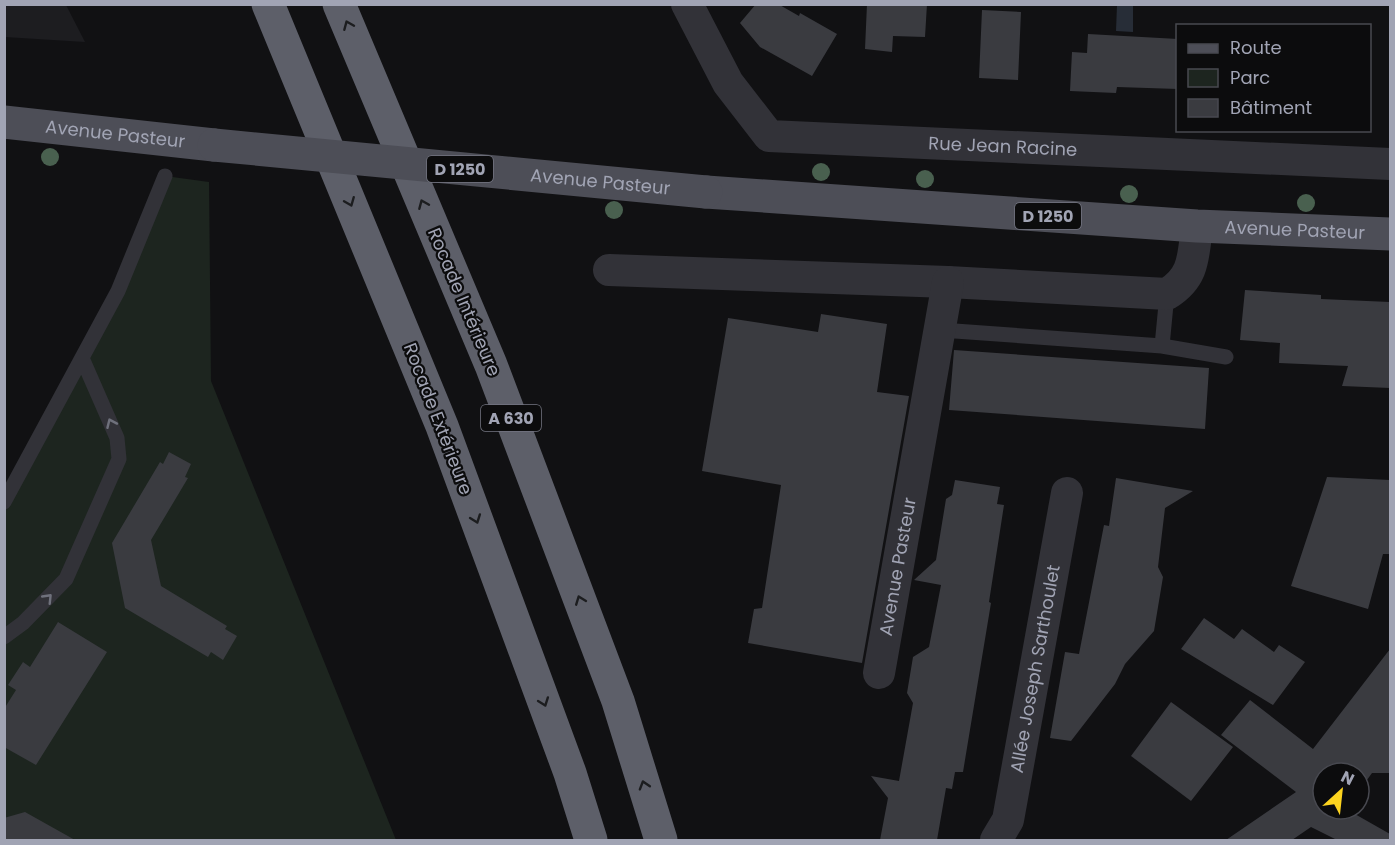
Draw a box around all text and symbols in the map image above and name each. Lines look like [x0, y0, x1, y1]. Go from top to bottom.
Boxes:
one-way arrow [343, 20, 355, 31]
legend [1176, 24, 1371, 132]
text: Route [1230, 35, 1282, 60]
text: Parc [1230, 65, 1270, 90]
text: Bâtiment [1230, 95, 1312, 120]
street label: Avenue Pasteur [44, 114, 187, 154]
street label: Rue Jean Racine [928, 130, 1078, 162]
road number: D 1250 [427, 156, 493, 182]
street label: Avenue Pasteur [529, 162, 672, 201]
one-way arrow [343, 195, 355, 206]
one-way arrow [418, 200, 430, 211]
road number: D 1250 [1015, 203, 1081, 229]
street label: Avenue Pasteur [1224, 214, 1366, 245]
street label: Rocade Intérieure [422, 224, 507, 380]
street label: Rocade Extérieure [398, 339, 479, 498]
road number: A 630 [481, 405, 541, 431]
one-way arrow [106, 418, 118, 429]
street label: Avenue Pasteur [873, 495, 922, 638]
one-way arrow [469, 513, 482, 524]
street label: Allée Joseph Sarthoulet [1004, 563, 1066, 775]
one-way arrow [40, 594, 51, 605]
one-way arrow [575, 596, 587, 607]
one-way arrow [537, 696, 549, 707]
north arrow [1311, 761, 1371, 821]
text: N [1337, 765, 1358, 791]
one-way arrow [639, 780, 651, 791]

